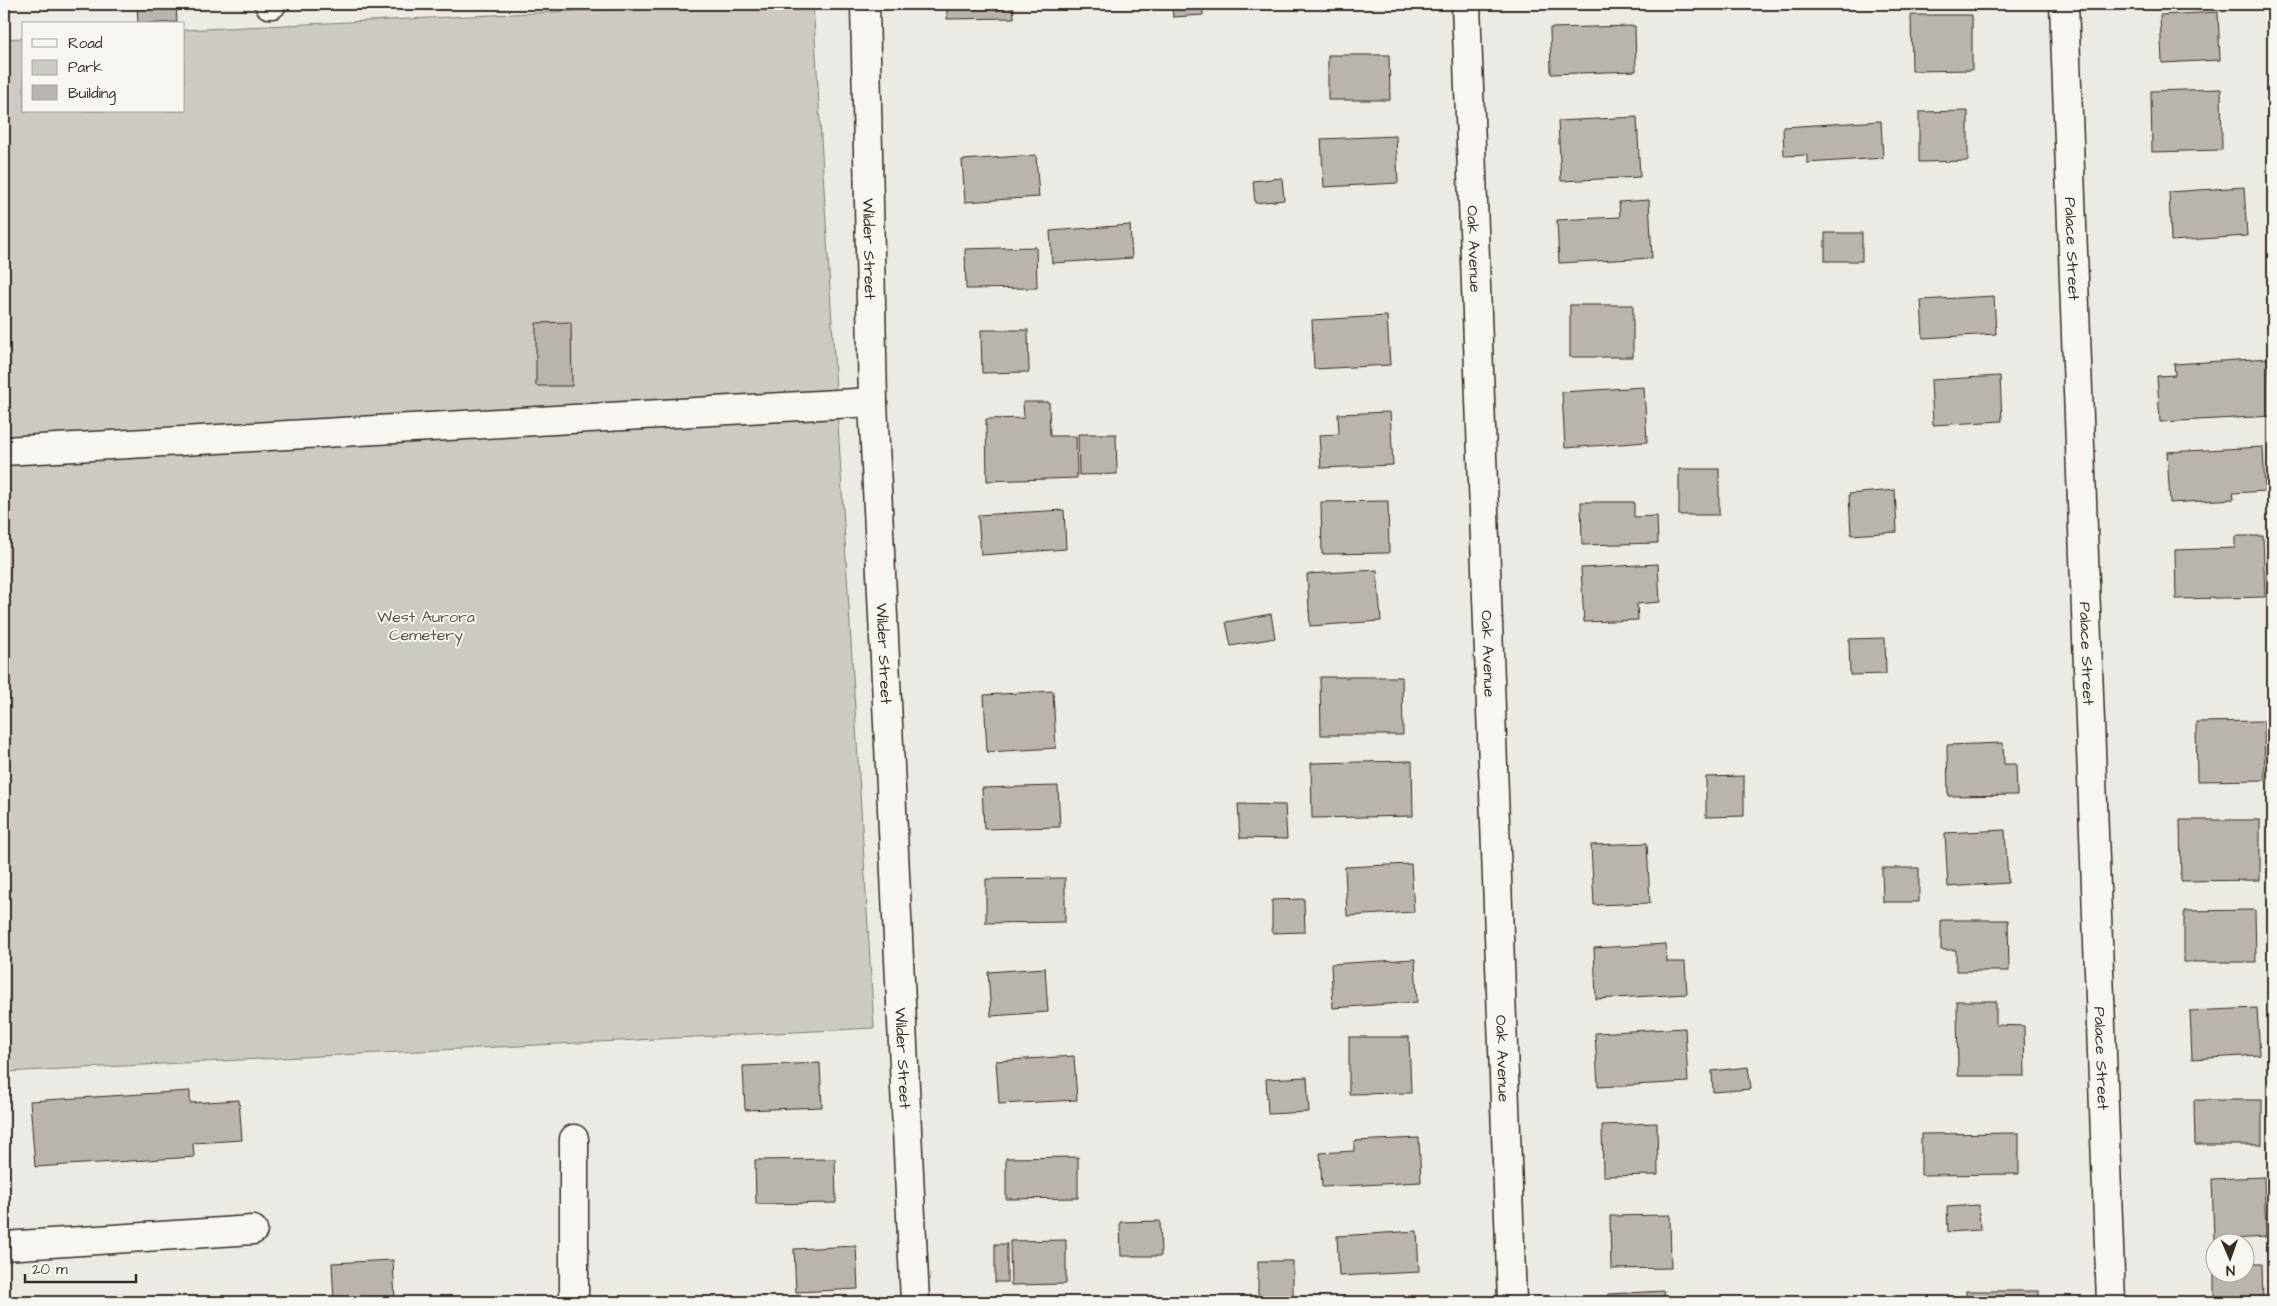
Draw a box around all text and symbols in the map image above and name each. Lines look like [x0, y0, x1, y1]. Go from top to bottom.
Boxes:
legend [22, 22, 185, 112]
text: Road [68, 33, 103, 54]
text: Park [68, 57, 103, 78]
text: Building [68, 83, 116, 105]
street label: Palace Street [2059, 197, 2085, 302]
street label: Wilder Street [857, 198, 881, 300]
street label: Oak Avenue [1461, 205, 1486, 293]
street label: Palace Street [2074, 601, 2099, 706]
street label: Wilder Street [870, 603, 897, 705]
park label: West Aurora Cemetery [377, 606, 475, 647]
street label: Oak Avenue [1475, 610, 1501, 698]
street label: Palace Street [2088, 1006, 2114, 1111]
street label: Wilder Street [889, 1007, 916, 1110]
street label: Oak Avenue [1490, 1014, 1515, 1103]
north arrow [2204, 1234, 2254, 1284]
scale bar [25, 1251, 136, 1283]
text: 20 m [32, 1259, 68, 1280]
text: N [2225, 1260, 2235, 1280]

